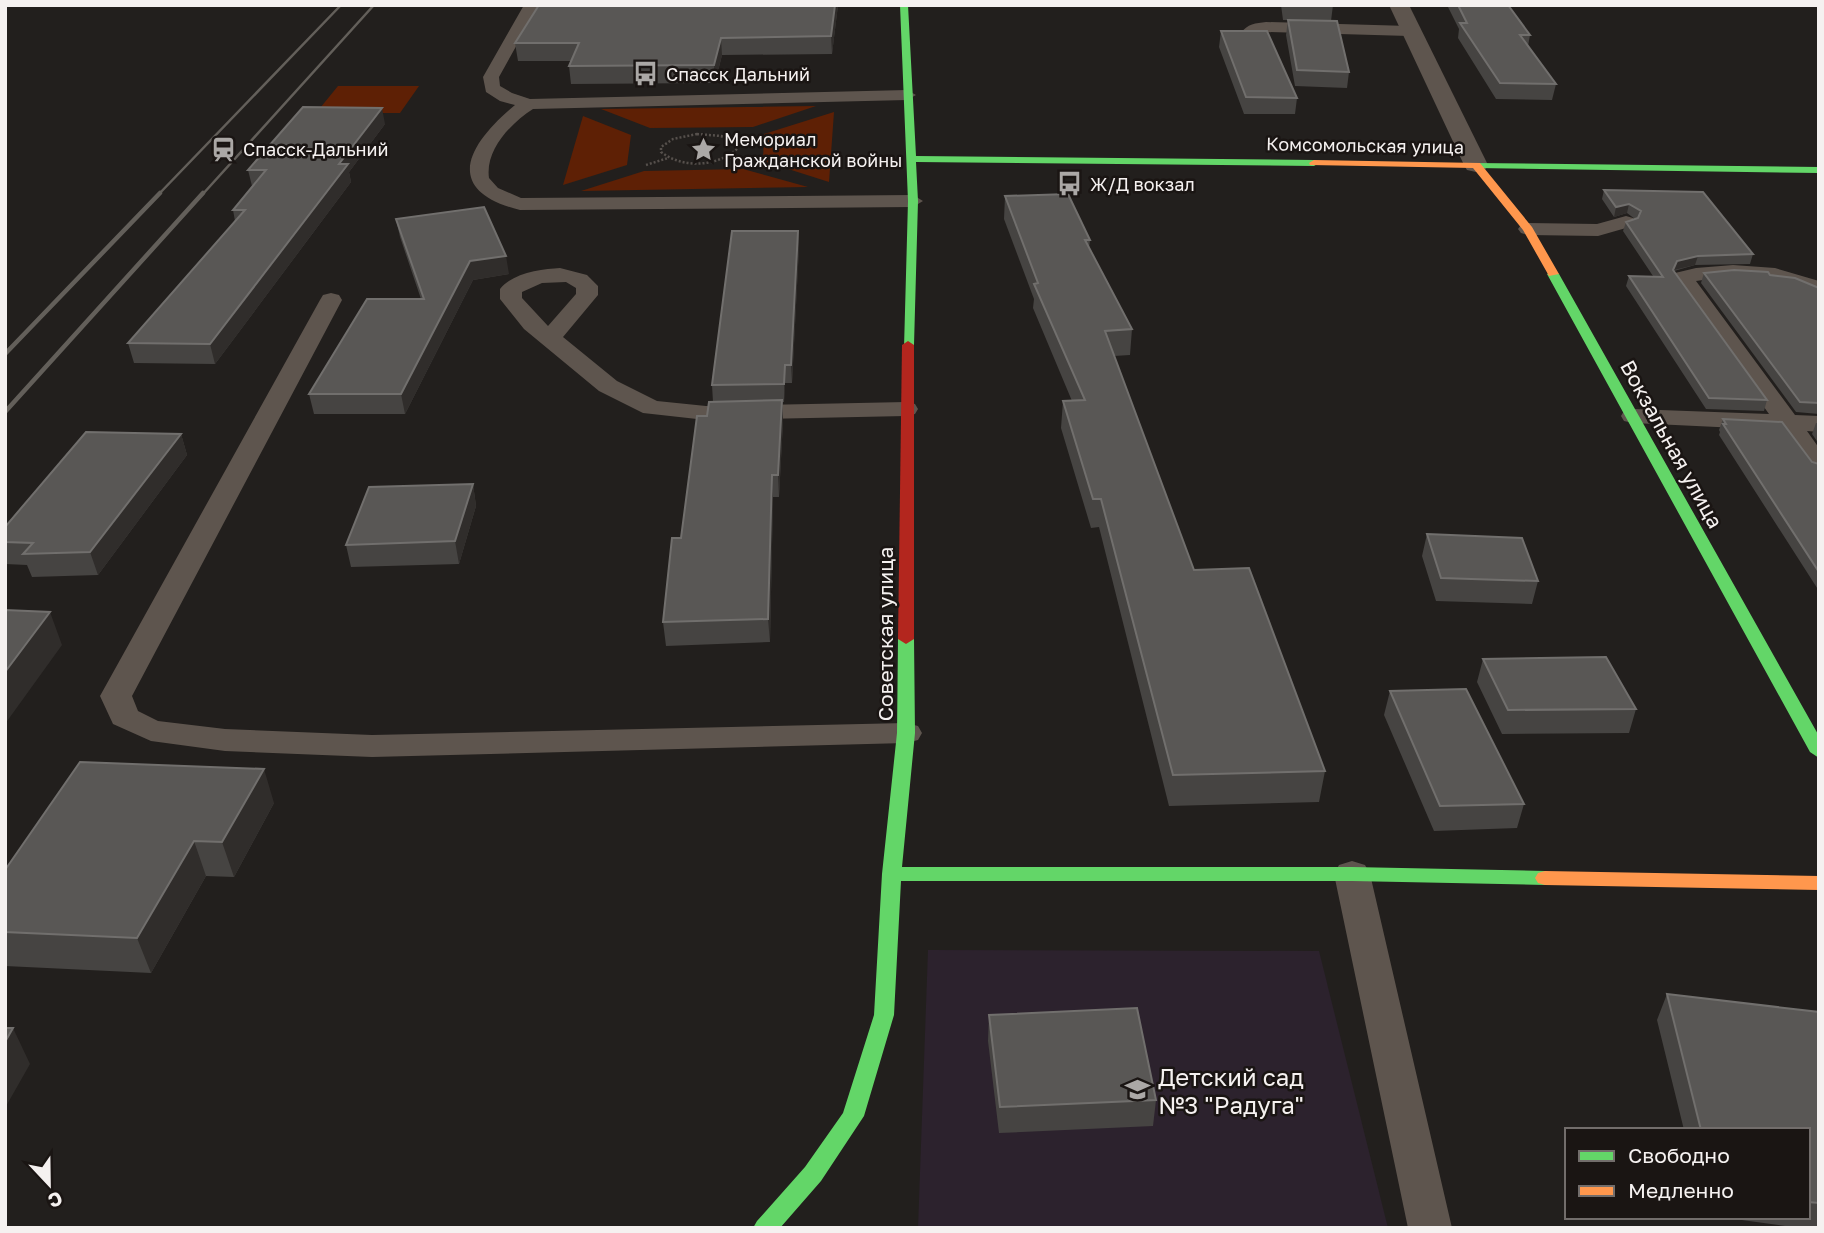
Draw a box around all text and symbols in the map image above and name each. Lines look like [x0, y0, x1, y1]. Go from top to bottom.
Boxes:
bus stop icon: Спасск Дальний [632, 60, 660, 88]
place label: Спасск Дальний [666, 63, 810, 85]
place label: Мемориал Гражданской войны [724, 128, 902, 171]
street label: Комсомольская улица [1266, 132, 1464, 158]
station icon: Спасск-Дальний [209, 135, 237, 163]
place icon: Мемориал Гражданской войны [690, 135, 718, 163]
place label: Спасск-Дальний [243, 138, 389, 160]
bus stop icon: Ж/Д вокзал [1056, 170, 1084, 198]
place label: Ж/Д вокзал [1090, 173, 1195, 195]
street label: Вокзальная улица [1615, 355, 1729, 533]
street label: Советская улица [872, 547, 898, 721]
place label: Детский сад №3 "Радуга" [1158, 1062, 1304, 1119]
school or university icon: Детский сад №3 "Радуга" [1124, 1076, 1152, 1104]
legend [1565, 1128, 1810, 1219]
text: Свободно [1628, 1142, 1730, 1168]
north arrow [14, 1149, 84, 1219]
text: Медленно [1628, 1177, 1734, 1203]
text: С [45, 1187, 66, 1213]

